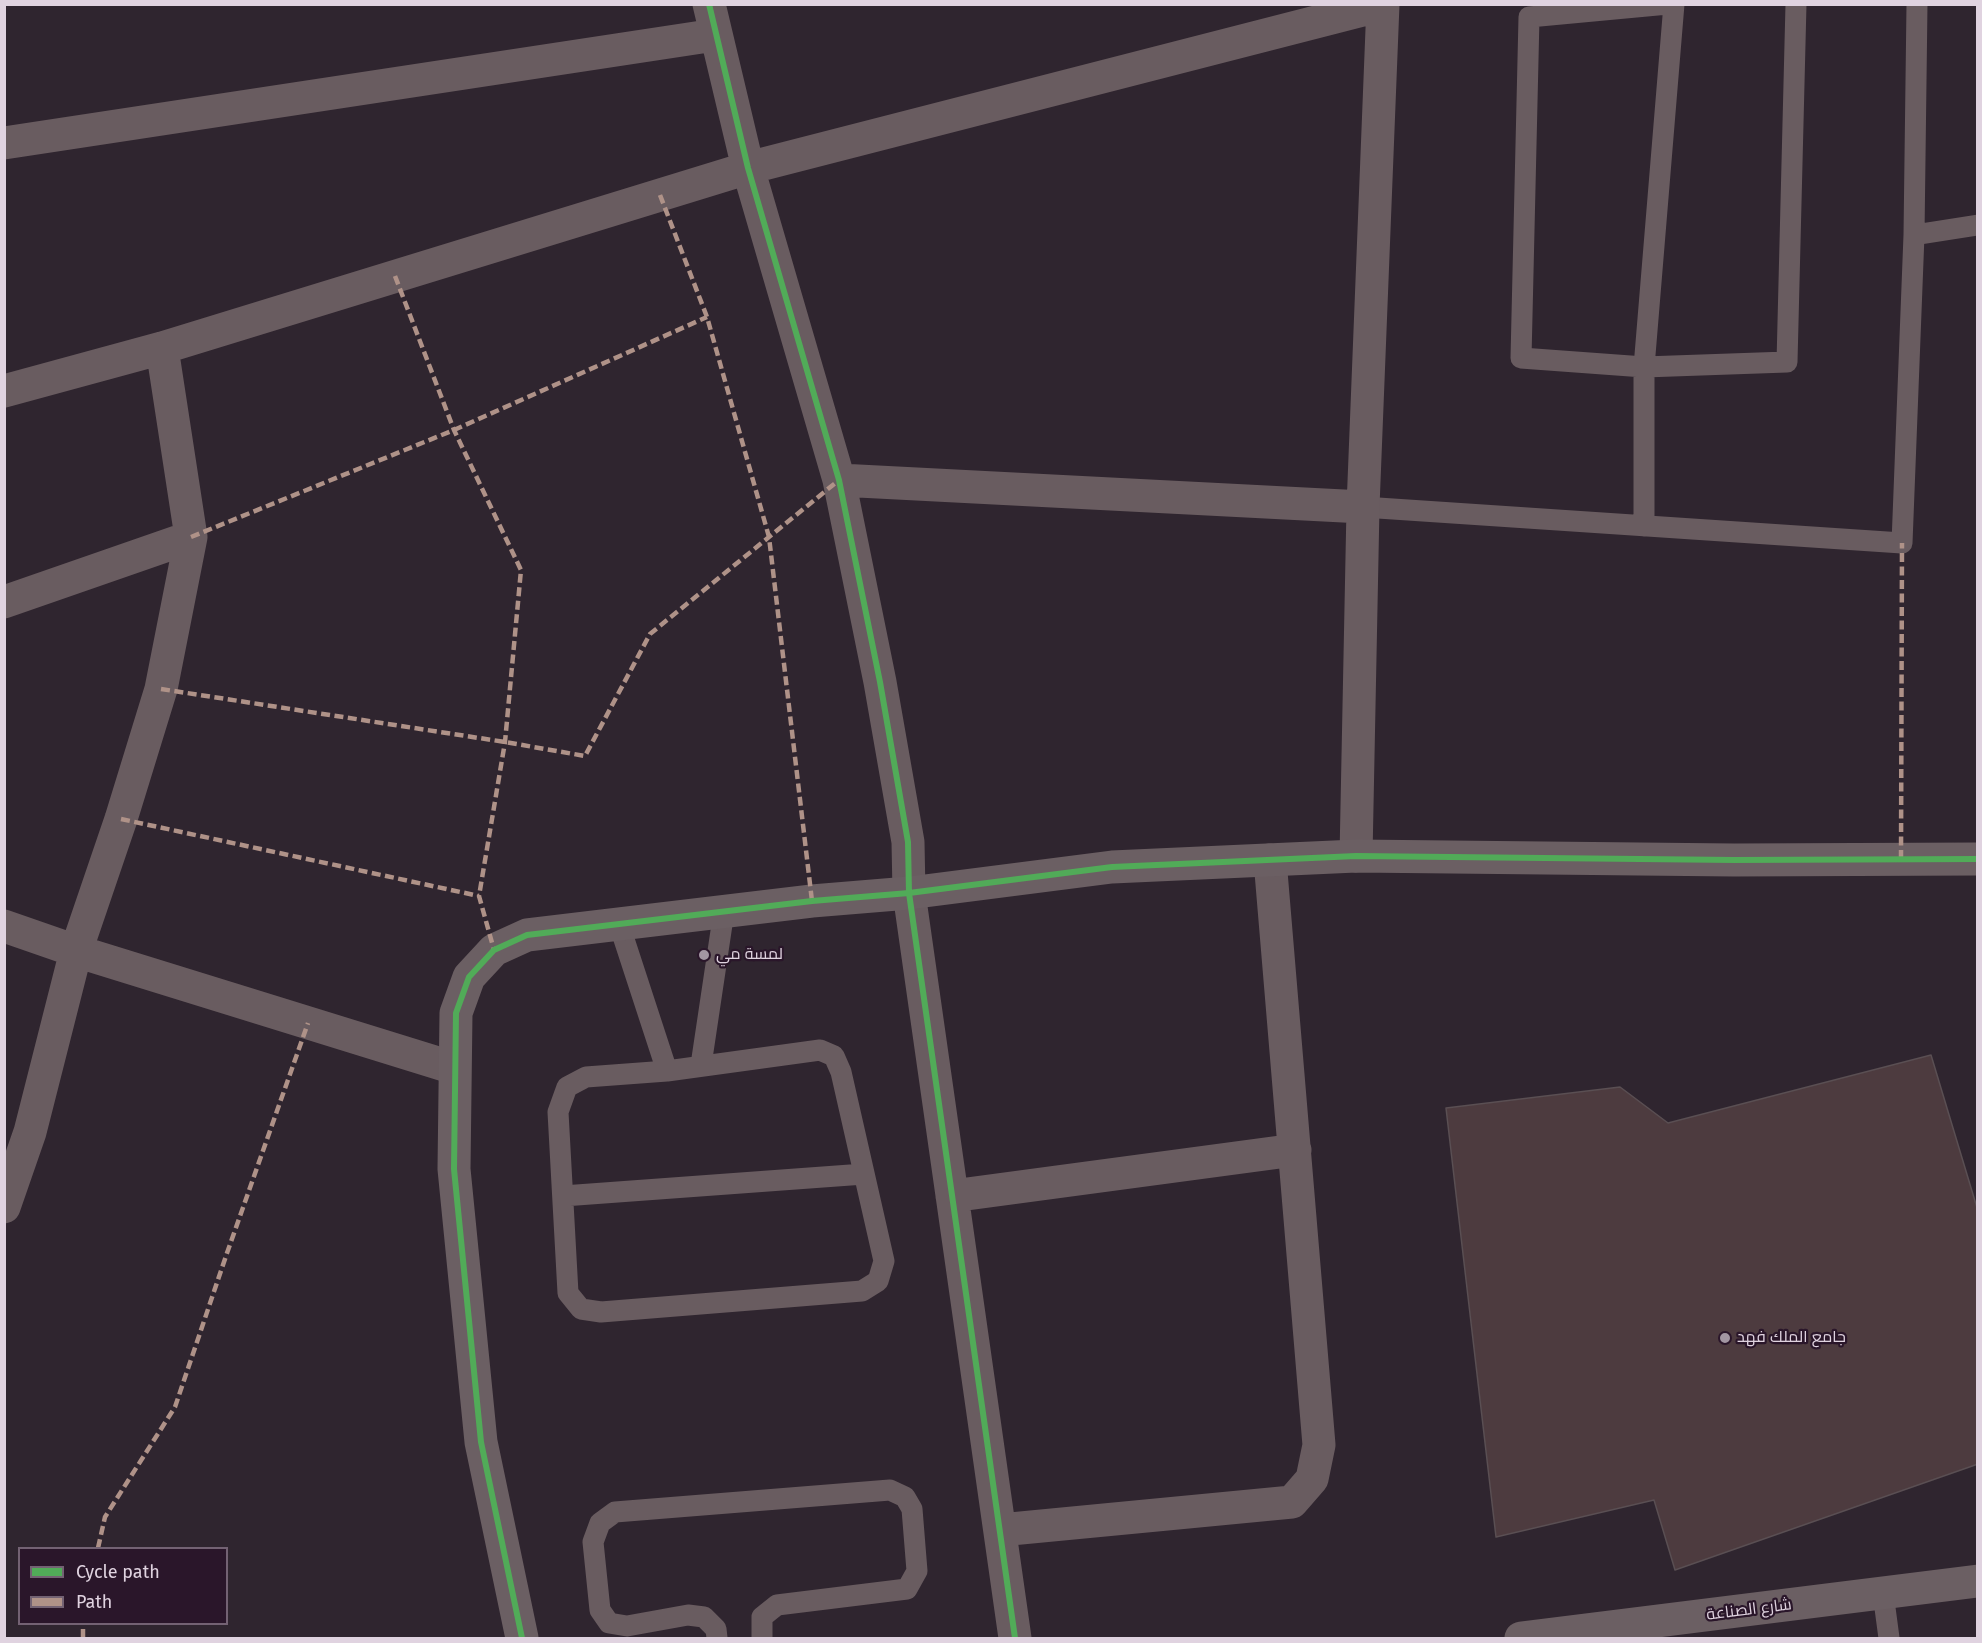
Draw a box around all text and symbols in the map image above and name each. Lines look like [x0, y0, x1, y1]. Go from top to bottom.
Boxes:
place label: لمسة مي [716, 945, 783, 965]
marker: لمسة مي [697, 948, 711, 962]
place label: جامع الملك فهد [1737, 1328, 1846, 1348]
marker: جامع الملك فهد [1718, 1331, 1732, 1345]
legend [18, 1547, 228, 1625]
text: Cycle path [76, 1561, 160, 1583]
text: Path [76, 1591, 112, 1613]
street label: شارع الصناعة [1705, 1595, 1793, 1625]

